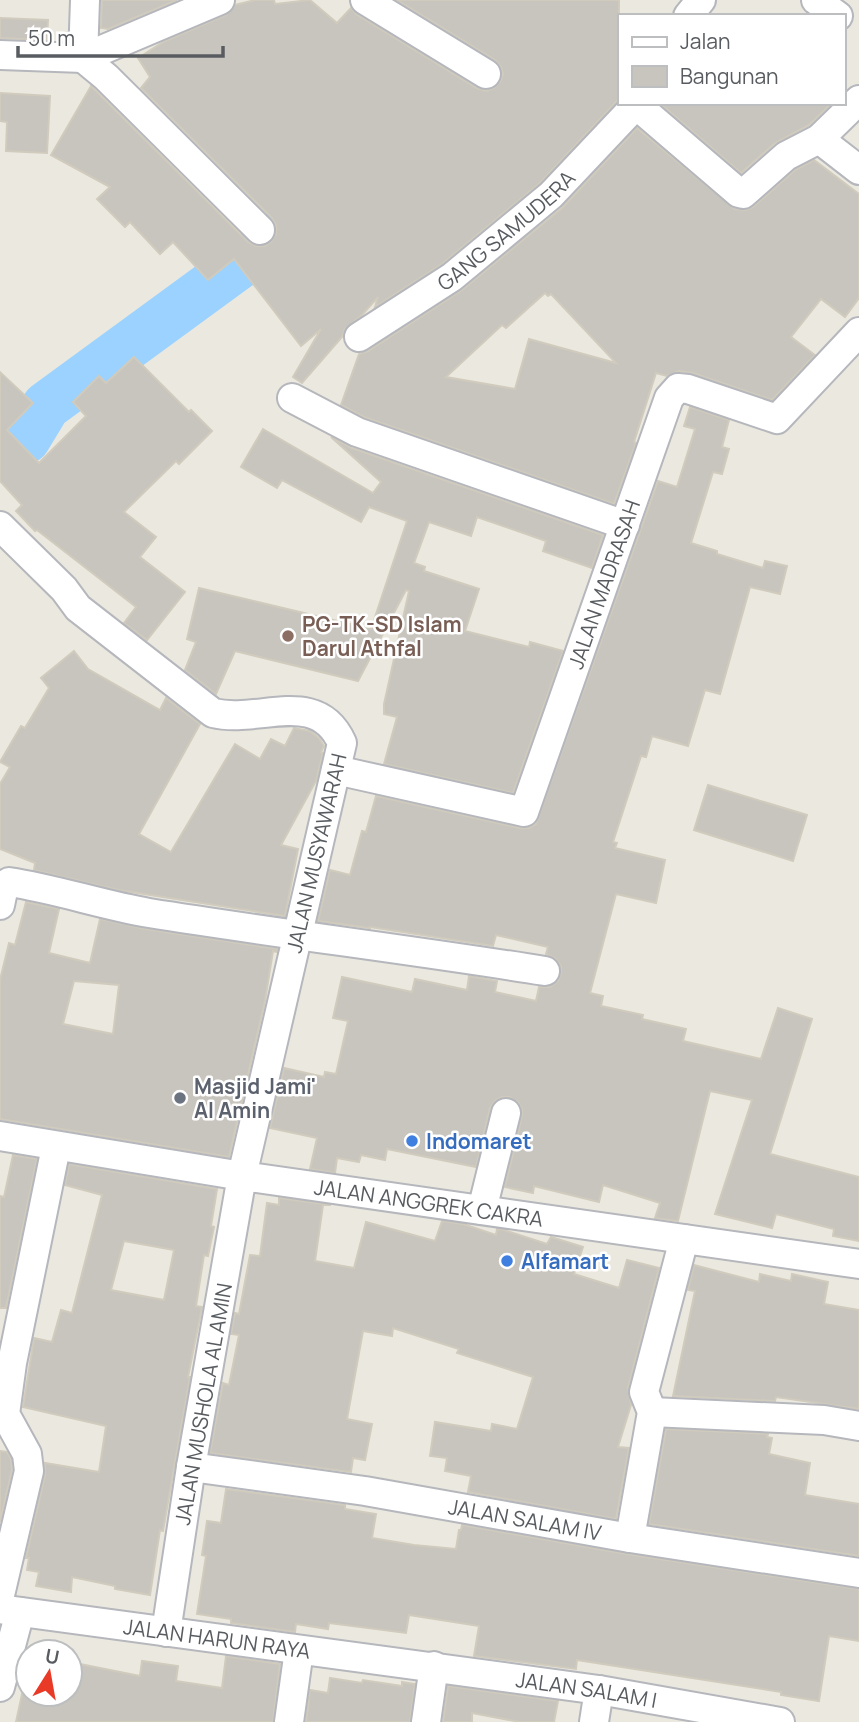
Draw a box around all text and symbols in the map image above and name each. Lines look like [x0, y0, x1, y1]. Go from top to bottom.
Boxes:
scale bar [18, 14, 222, 58]
legend [618, 14, 845, 105]
text: 50 m [28, 24, 75, 52]
text: Jalan [680, 27, 730, 55]
text: Bangunan [680, 62, 779, 90]
street label: GANG SAMUDERA [432, 164, 581, 297]
street label: JALAN MADRASAH [561, 496, 646, 672]
place label: PG-TK-SD Islam Darul Athfal [302, 610, 462, 662]
marker: PG-TK-SD Islam Darul Athfal [280, 628, 296, 644]
street label: JALAN MUSYAWARAH [279, 751, 353, 955]
place label: Masjid Jami' Al Amin [194, 1072, 316, 1124]
marker: Masjid Jami' Al Amin [172, 1090, 188, 1106]
place label: Indomaret [426, 1127, 532, 1155]
marker: Indomaret [404, 1133, 420, 1149]
street label: JALAN ANGGREK CAKRA [312, 1172, 545, 1233]
place label: Alfamart [521, 1247, 609, 1275]
marker: Alfamart [499, 1253, 515, 1269]
street label: JALAN MUSHOLA AL AMIN [168, 1281, 238, 1527]
street label: JALAN SALAM IV [446, 1492, 604, 1547]
street label: JALAN HARUN RAYA [122, 1612, 312, 1665]
north arrow [14, 1638, 84, 1708]
text: U [43, 1642, 61, 1670]
street label: JALAN SALAM I [514, 1665, 659, 1714]

